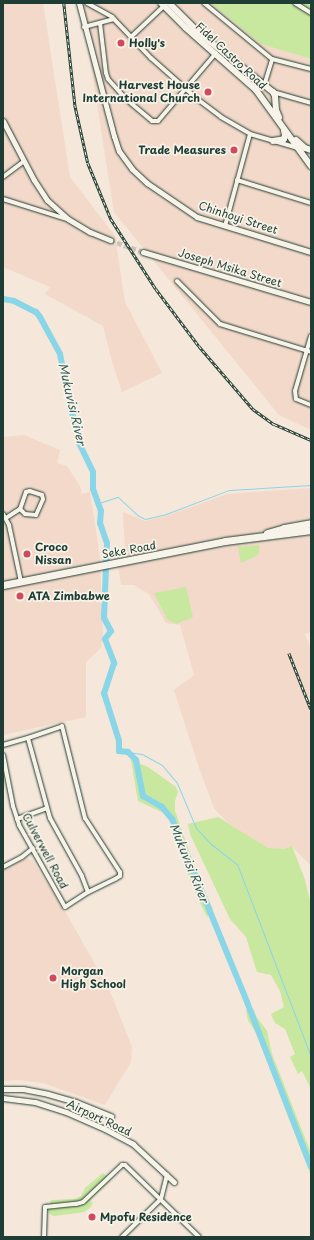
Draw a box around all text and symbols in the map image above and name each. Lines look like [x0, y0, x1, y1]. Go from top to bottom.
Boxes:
street label: Fidel Castro Road [192, 19, 270, 93]
place label: Holly's [129, 36, 165, 50]
marker: Holly's [116, 38, 126, 48]
place label: Harvest House International Church [82, 79, 200, 105]
marker: Harvest House International Church [203, 87, 213, 97]
place label: Trade Measures [138, 143, 226, 157]
marker: Trade Measures [229, 145, 239, 155]
street label: Chinhoyi Street [197, 199, 279, 237]
street label: Joseph Msika Street [176, 246, 284, 290]
water label: Mukuvisi River [56, 362, 88, 446]
street label: Seke Road [101, 539, 157, 561]
place label: Croco Nissan [35, 541, 71, 567]
marker: Croco Nissan [22, 549, 32, 559]
place label: ATA Zimbabwe [28, 589, 111, 603]
marker: ATA Zimbabwe [15, 591, 25, 601]
street label: Culverwell Road [19, 811, 71, 891]
water label: Mukuvisi River [167, 821, 211, 905]
place label: Morgan High School [61, 965, 126, 991]
marker: Morgan High School [48, 973, 58, 983]
street label: Airport Road [65, 1097, 133, 1139]
place label: Mpofu Residence [100, 1210, 192, 1224]
marker: Mpofu Residence [87, 1212, 97, 1222]

